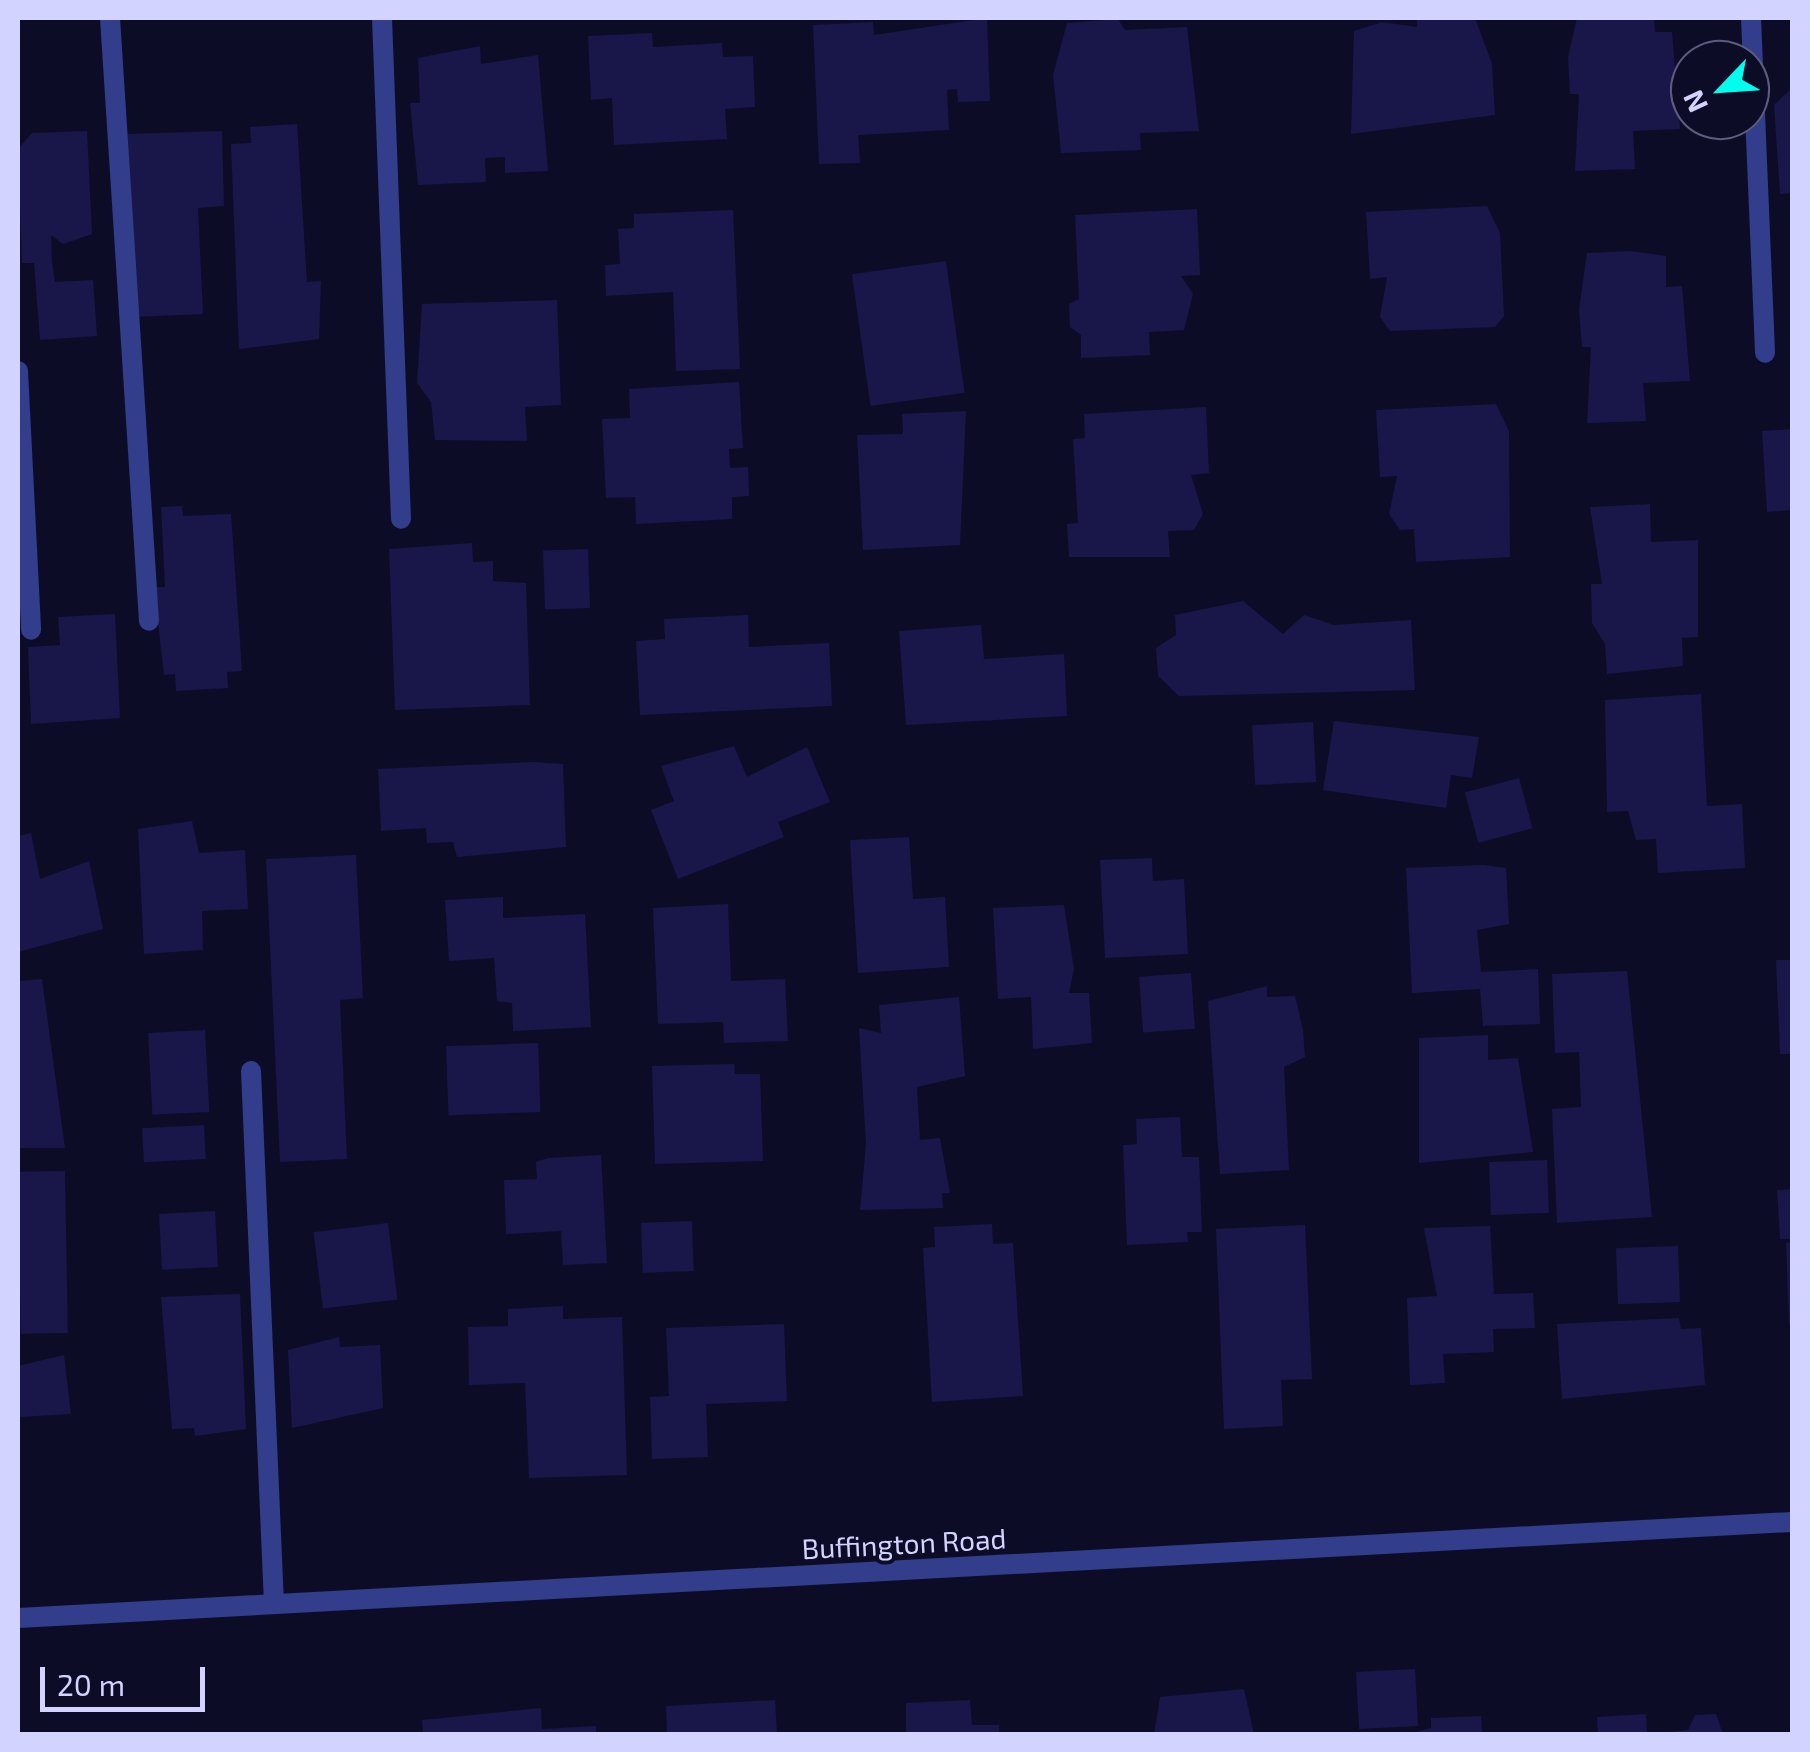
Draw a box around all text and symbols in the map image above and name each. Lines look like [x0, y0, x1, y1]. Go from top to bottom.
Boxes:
north arrow [1670, 40, 1770, 140]
text: N [1675, 85, 1714, 118]
street label: Buffington Road [801, 1521, 1007, 1565]
scale bar [45, 1647, 210, 1709]
text: 20 m [57, 1666, 125, 1702]

